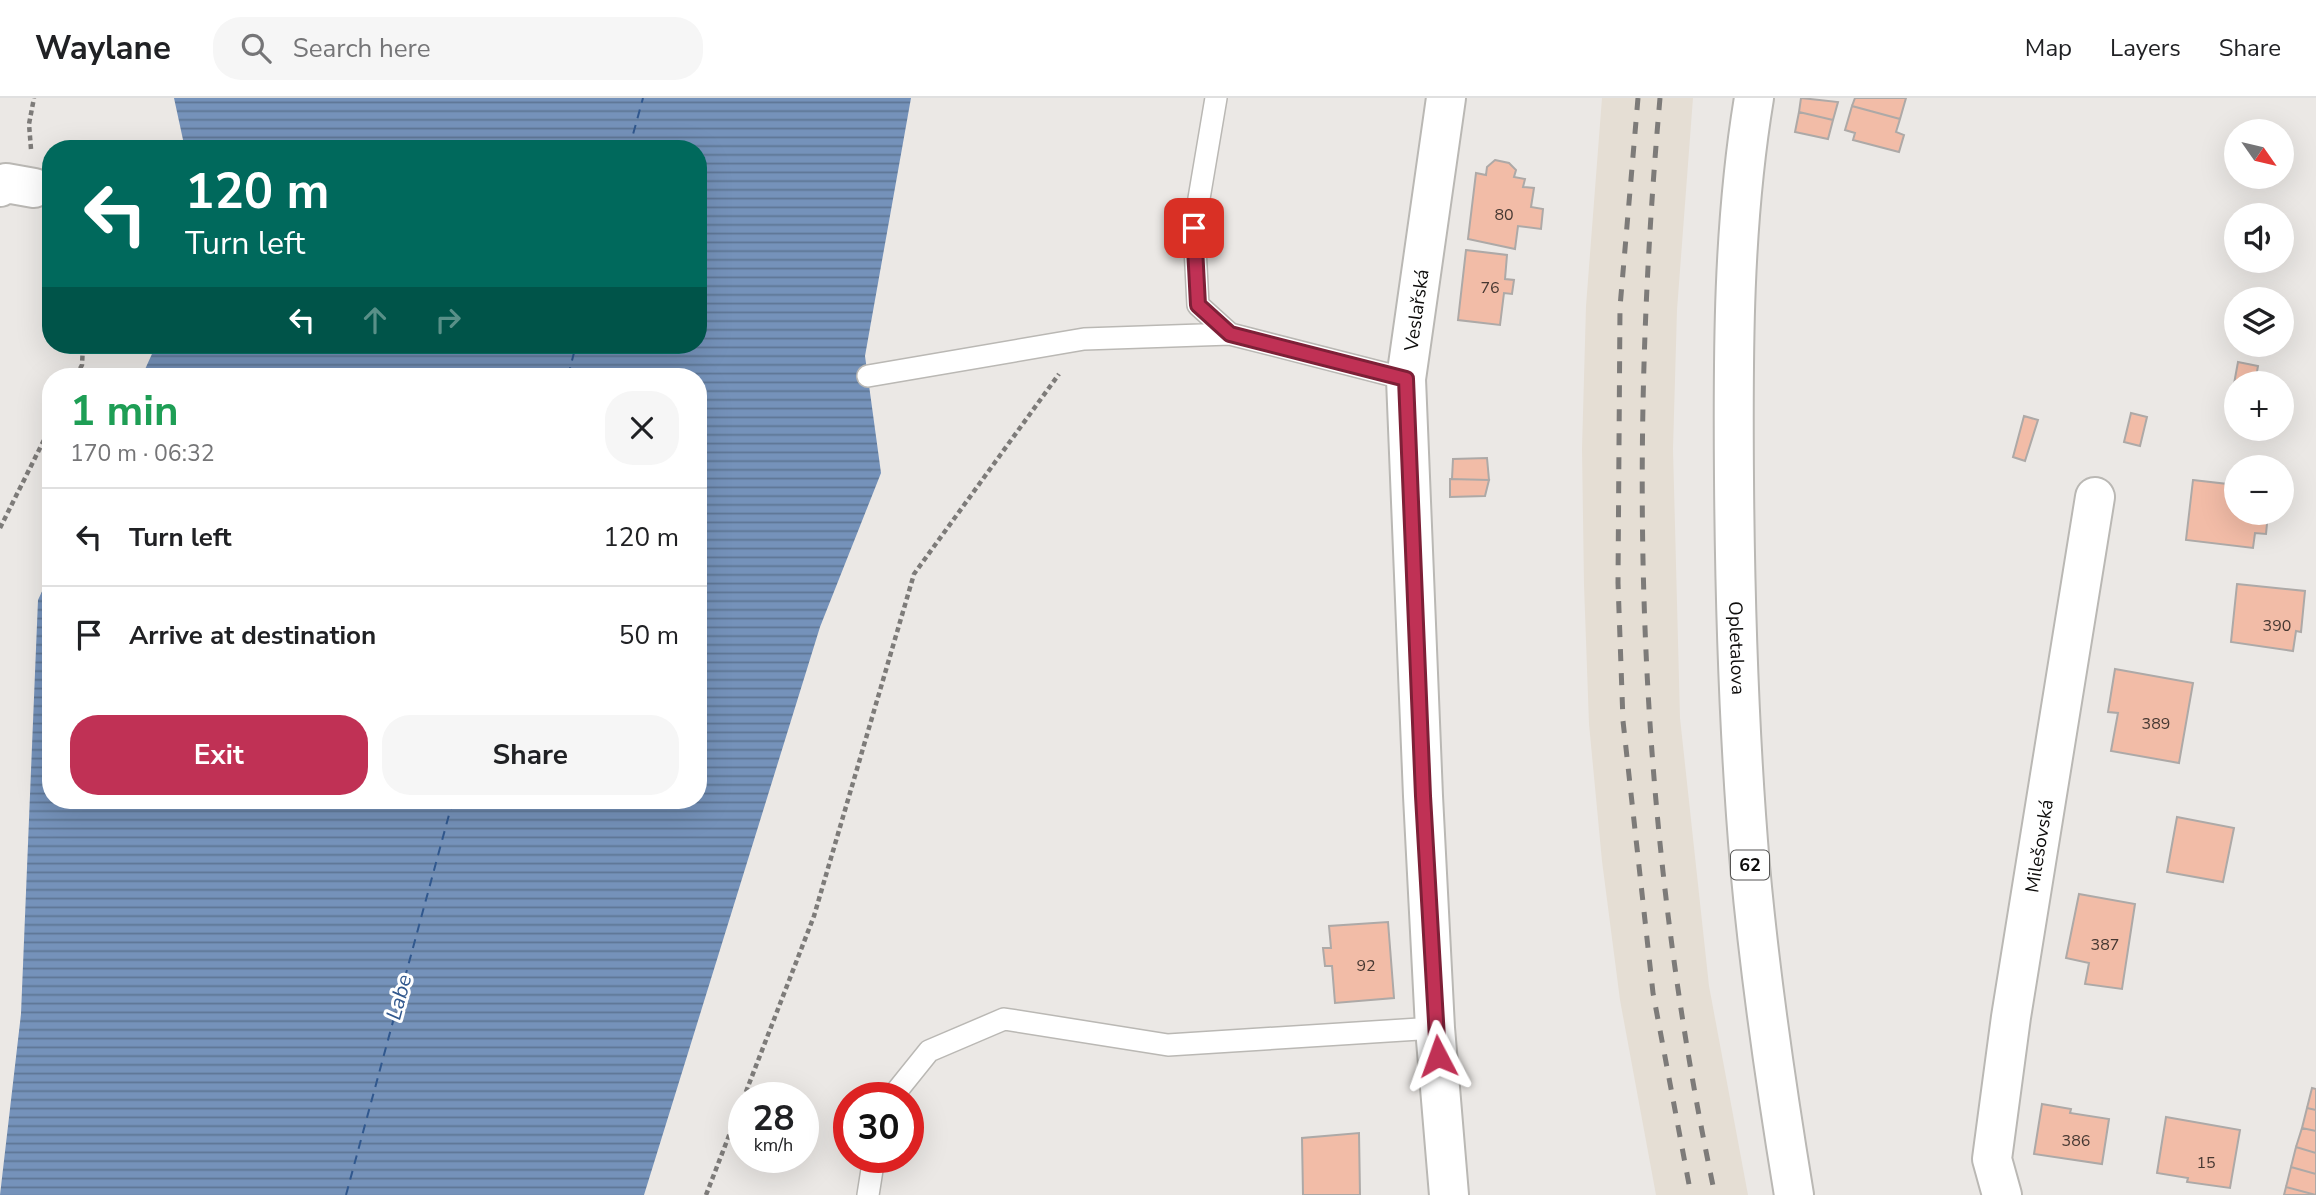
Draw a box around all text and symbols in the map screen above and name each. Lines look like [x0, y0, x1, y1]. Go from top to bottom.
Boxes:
search box [213, 17, 703, 80]
text: Waylane [35, 26, 171, 71]
icon: search [237, 29, 275, 67]
text: Search here [293, 31, 431, 66]
text: Map [2025, 32, 2072, 64]
text: Layers [2110, 32, 2181, 64]
text: Share [2219, 32, 2281, 64]
north arrow [2224, 119, 2294, 189]
map controls [2224, 119, 2294, 525]
text: 120 m [185, 158, 329, 225]
icon: left [70, 168, 161, 259]
pin [1164, 198, 1224, 258]
button: sound [2224, 203, 2294, 273]
house number: 80 [1494, 204, 1514, 226]
icon: arrive [1175, 209, 1213, 247]
text: Turn left [185, 222, 305, 265]
street label: Veslařská [1398, 268, 1436, 354]
house number: 76 [1480, 277, 1500, 299]
button: layers [2224, 287, 2294, 357]
icon: left [283, 301, 321, 339]
icon: ahead [356, 301, 394, 339]
icon: right [429, 301, 467, 339]
button: + [2224, 371, 2294, 441]
text: 1 min [70, 383, 179, 440]
button: close [605, 391, 679, 465]
text: 170 m · 06:32 [70, 438, 215, 469]
button: − [2224, 455, 2294, 525]
icon: left [70, 518, 108, 556]
text: Turn left [129, 520, 232, 555]
text: 120 m [603, 520, 679, 555]
street label: Opletalova [1722, 601, 1751, 695]
house number: 390 [2263, 615, 2291, 637]
icon: arrive [70, 616, 108, 654]
text: Arrive at destination [129, 618, 376, 653]
text: 50 m [619, 618, 679, 653]
house number: 389 [2142, 713, 2170, 735]
button: Exit [70, 715, 368, 795]
button: Share [382, 715, 679, 795]
street label: Milešovská [2019, 797, 2060, 895]
road number: 62 [1731, 850, 1769, 880]
house number: 387 [2091, 934, 2119, 956]
house number: 92 [1356, 955, 1376, 977]
water label: Labe [380, 971, 418, 1023]
position arrow [1401, 1019, 1475, 1093]
speed limit sign: 30 [833, 1082, 924, 1173]
text: 28 [752, 1095, 795, 1142]
house number: 386 [2062, 1130, 2090, 1152]
text: km/h [754, 1133, 793, 1157]
house number: 15 [2196, 1152, 2216, 1174]

